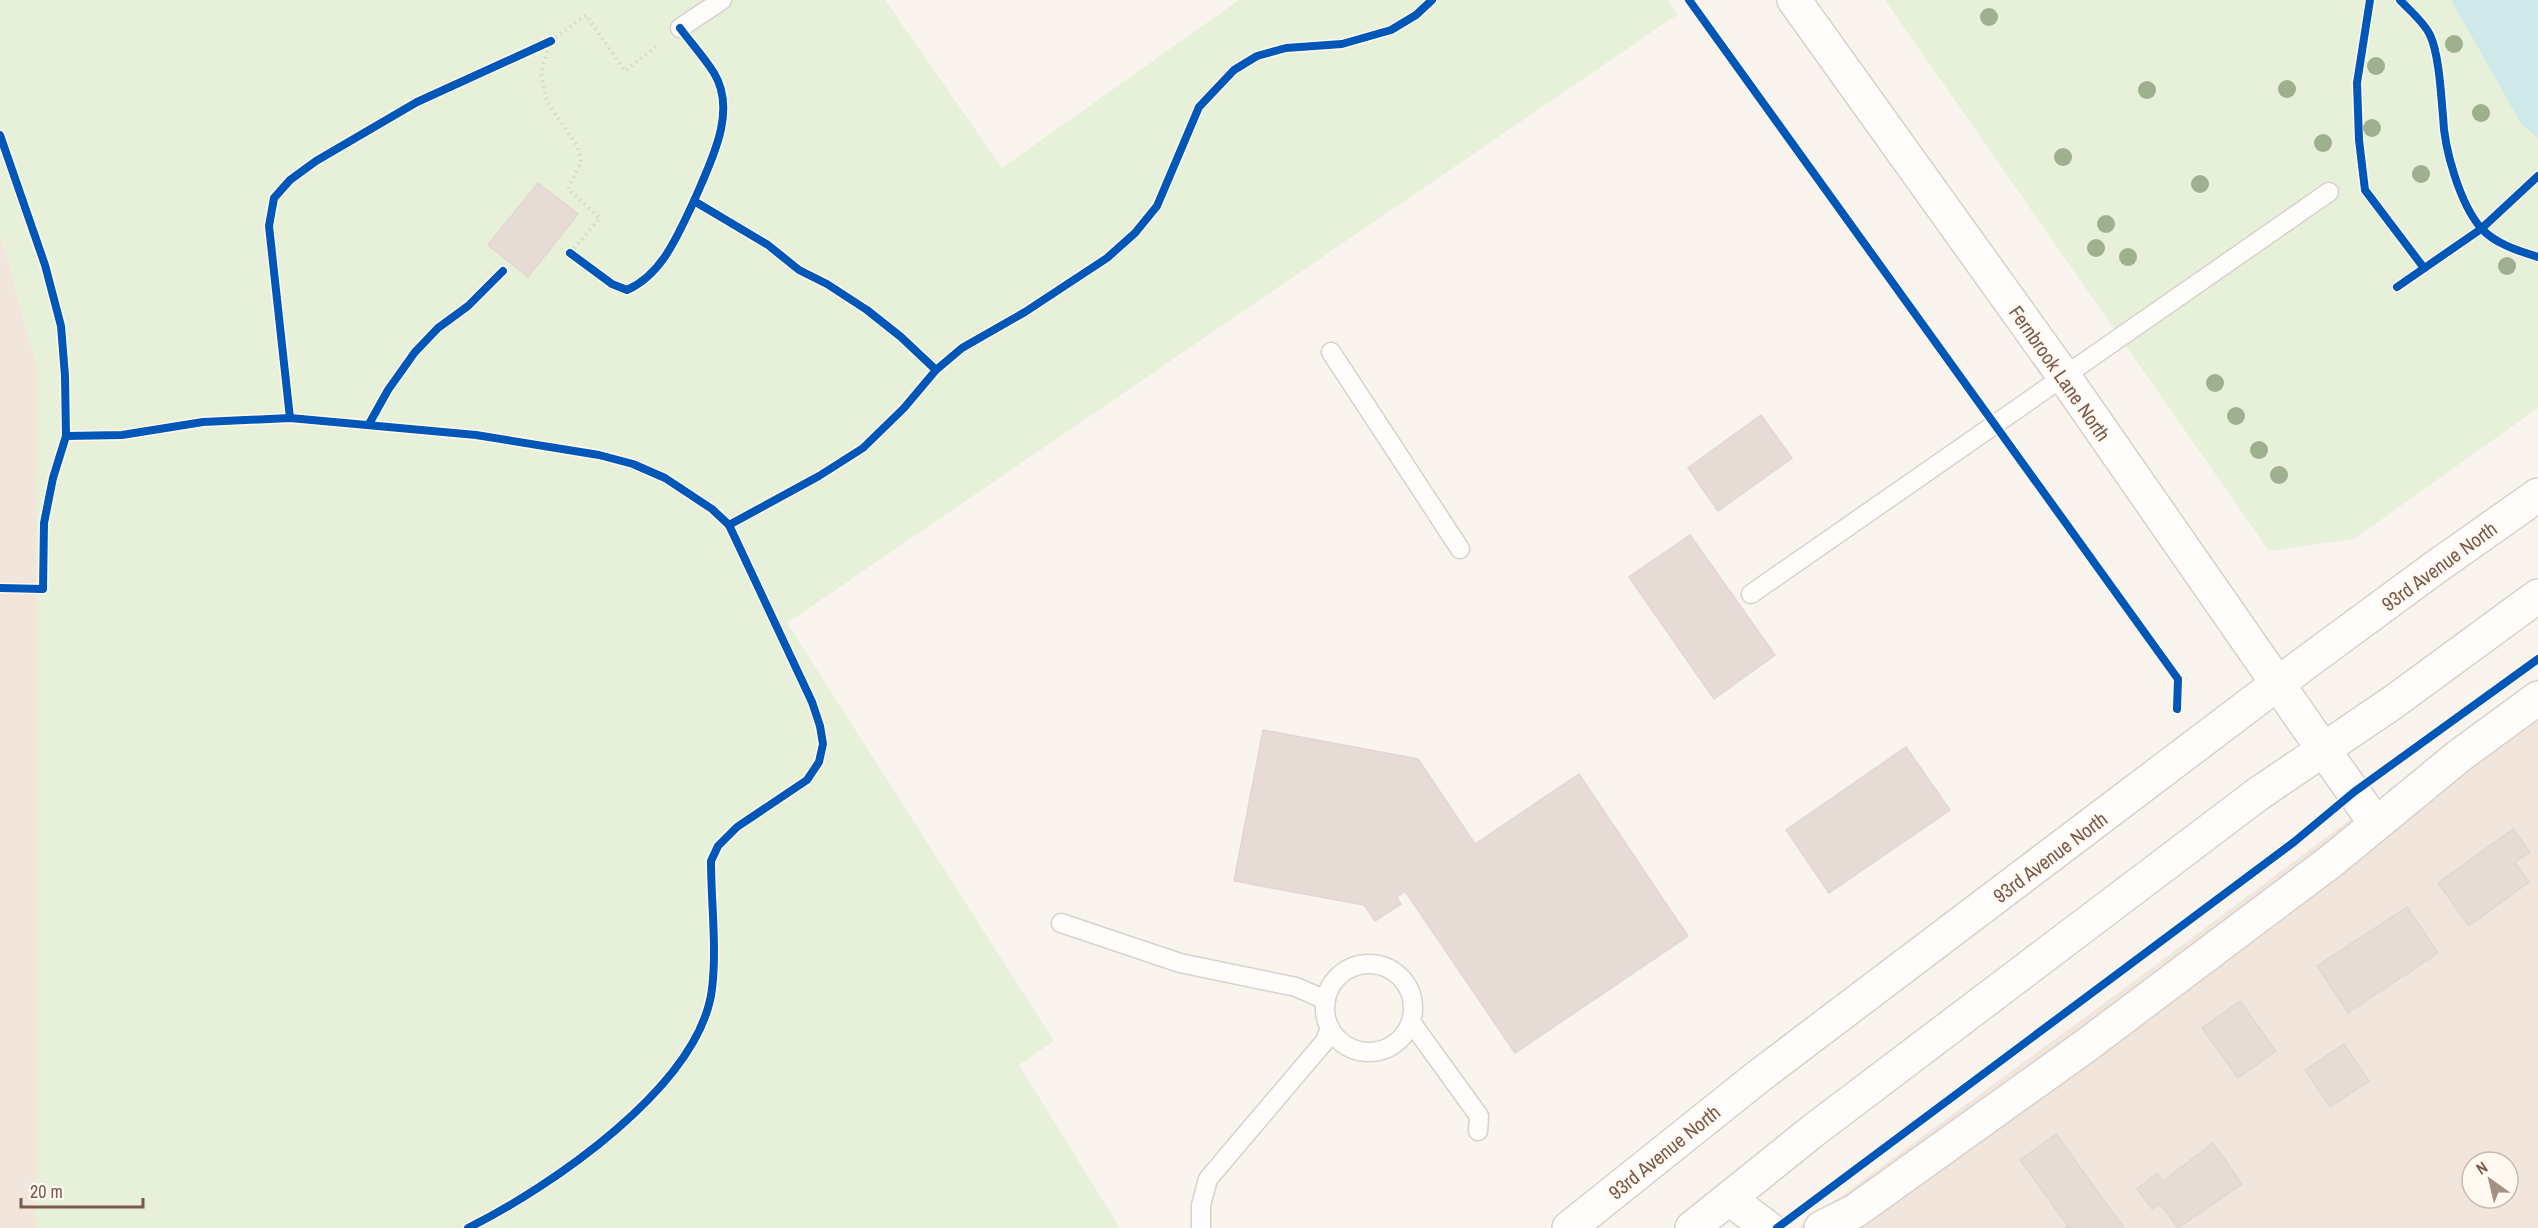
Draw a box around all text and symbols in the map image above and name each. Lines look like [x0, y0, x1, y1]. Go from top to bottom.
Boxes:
street label: Fernbrook Lane North [2003, 300, 2117, 446]
street label: 93rd Avenue North [2376, 515, 2502, 617]
street label: 93rd Avenue North [1987, 805, 2113, 909]
street label: 93rd Avenue North [1602, 1099, 1726, 1205]
north arrow [2460, 1150, 2520, 1210]
text: N [2472, 1156, 2492, 1179]
scale bar [21, 1171, 142, 1209]
text: 20 m [30, 1179, 63, 1204]

